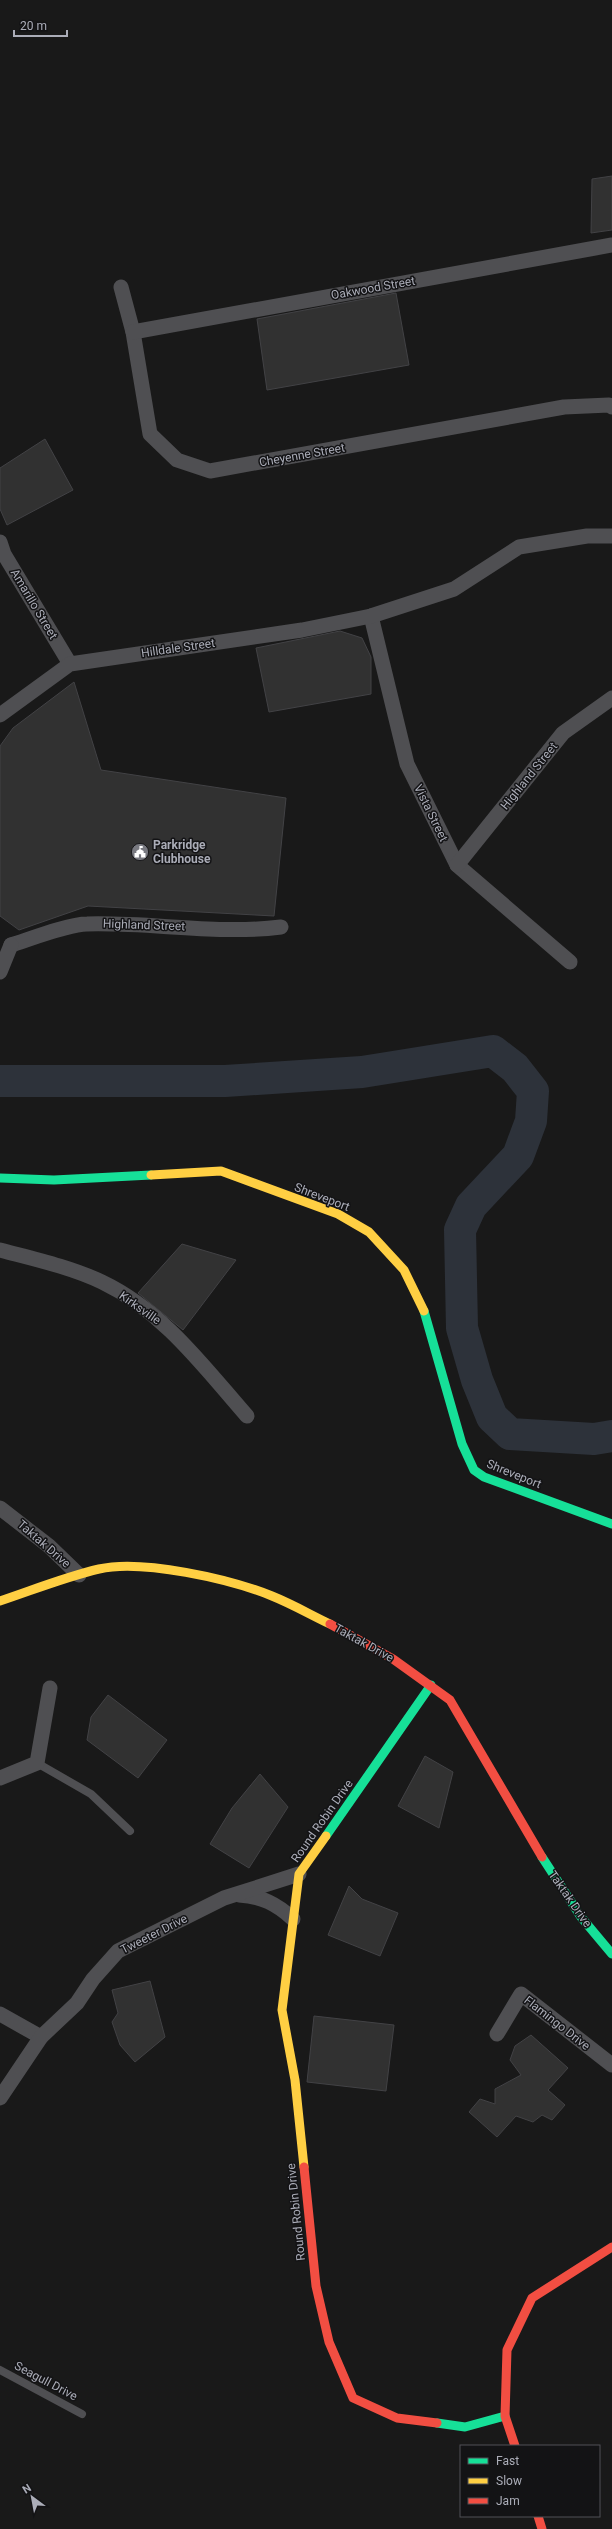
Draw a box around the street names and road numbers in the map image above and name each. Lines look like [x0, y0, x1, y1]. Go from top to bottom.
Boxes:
street label: Oakwood Street [330, 274, 416, 302]
street label: Cheyenne Street [258, 441, 346, 469]
street label: Amarillo Street [8, 566, 60, 642]
street label: Hilldale Street [140, 636, 216, 660]
street label: Highland Street [498, 740, 560, 812]
street label: Vista Street [411, 782, 451, 844]
street label: Highland Street [103, 917, 185, 933]
street label: Shreveport [292, 1180, 352, 1214]
street label: Kirksville [116, 1289, 164, 1327]
street label: Shreveport [485, 1457, 544, 1491]
street label: Taktak Drive [15, 1517, 73, 1571]
street label: Taktak Drive [332, 1621, 396, 1665]
street label: Round Robin Drive [288, 1777, 356, 1865]
street label: Taktak Drive [545, 1868, 595, 1930]
street label: Tweeter Drive [118, 1911, 190, 1957]
street label: Flamingo Drive [521, 1993, 593, 2053]
street label: Round Robin Drive [284, 2163, 308, 2261]
street label: Seagull Drive [12, 2359, 80, 2403]

